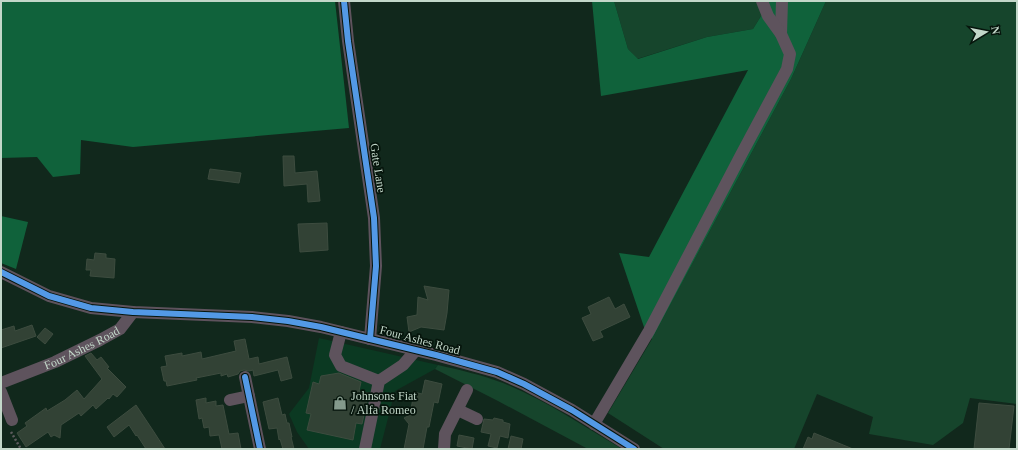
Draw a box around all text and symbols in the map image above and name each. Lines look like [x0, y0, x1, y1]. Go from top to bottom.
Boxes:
north arrow [966, 12, 1006, 52]
text: N [989, 25, 1002, 35]
street label: Gate Lane [367, 142, 389, 194]
street label: Four Ashes Road [378, 323, 462, 357]
street label: Four Ashes Road [42, 324, 122, 373]
place label: Johnsons Fiat / Alfa Romeo [351, 389, 417, 417]
shop icon: Johnsons Fiat / Alfa Romeo [332, 395, 348, 411]

